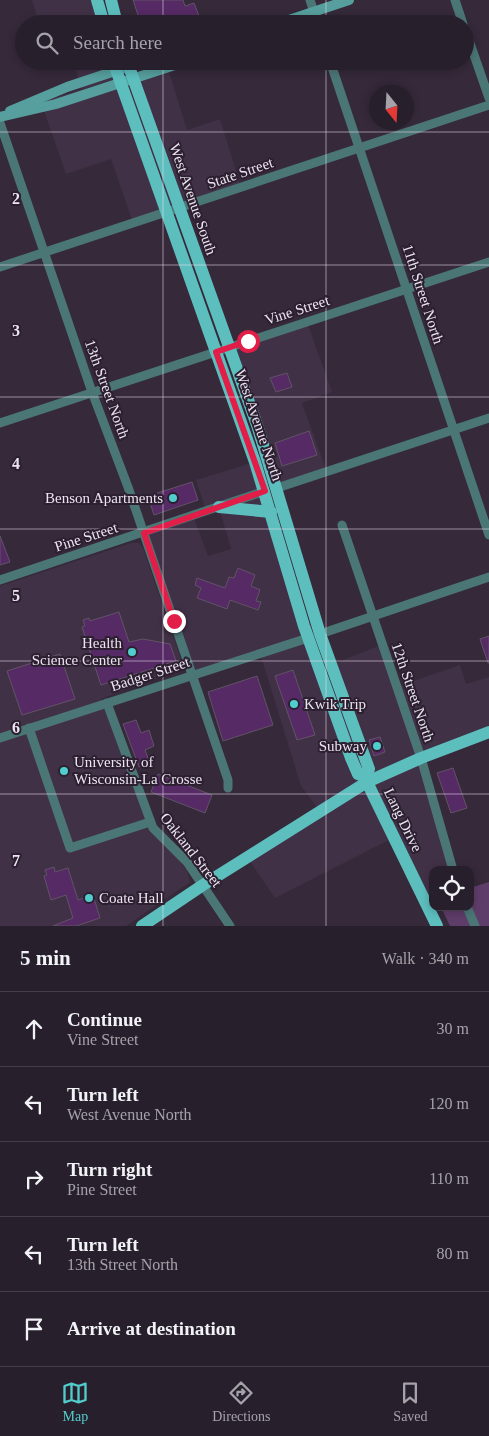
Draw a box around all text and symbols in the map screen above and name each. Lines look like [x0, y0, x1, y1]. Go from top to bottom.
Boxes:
search box [15, 15, 474, 70]
icon: search [33, 29, 61, 57]
text: Search here [73, 32, 162, 53]
north arrow [369, 85, 414, 130]
street label: West Avenue South [166, 141, 220, 257]
street label: State Street [205, 154, 276, 192]
text: 2 [12, 190, 20, 207]
street label: 11th Street North [399, 242, 447, 346]
street label: Vine Street [263, 292, 332, 328]
text: 3 [12, 322, 20, 339]
route start [237, 330, 260, 353]
street label: 13th Street North [82, 337, 132, 441]
street label: West Avenue North [232, 367, 286, 483]
text: 4 [12, 455, 20, 472]
place label: Benson Apartments [45, 490, 163, 506]
marker: Benson Apartments [167, 492, 179, 504]
street label: Pine Street [52, 519, 120, 555]
text: 5 [12, 587, 20, 604]
route end [163, 610, 186, 633]
place label: Health Science Center [32, 635, 122, 668]
street label: 12th Street North [388, 640, 438, 744]
marker: Health Science Center [126, 646, 138, 658]
street label: Badger Street [109, 653, 192, 694]
place label: Kwik Trip [304, 696, 366, 712]
marker: Kwik Trip [288, 698, 300, 710]
text: 6 [12, 719, 20, 736]
place label: Subway [319, 738, 367, 754]
marker: Subway [371, 740, 383, 752]
place label: University of Wisconsin-La Crosse [74, 754, 202, 787]
marker: University of Wisconsin-La Crosse [58, 765, 70, 777]
street label: Lang Drive [381, 786, 425, 855]
street label: Oakland Street [157, 810, 225, 891]
text: 7 [12, 852, 20, 869]
map controls [429, 866, 474, 911]
button: locate [429, 866, 474, 911]
place label: Coate Hall [99, 890, 164, 906]
marker: Coate Hall [83, 892, 95, 904]
text: 5 min [20, 946, 71, 970]
text: Walk · 340 m [382, 950, 469, 967]
text: Continue [67, 1009, 142, 1030]
icon: ahead [20, 1015, 48, 1043]
text: 30 m [437, 1020, 469, 1037]
text: Vine Street [67, 1031, 138, 1048]
text: Turn left [67, 1084, 139, 1105]
icon: left [20, 1090, 48, 1118]
text: 120 m [429, 1095, 469, 1112]
text: West Avenue North [67, 1106, 192, 1123]
text: Turn right [67, 1159, 152, 1180]
icon: right [20, 1165, 48, 1193]
text: 110 m [429, 1170, 469, 1187]
text: Pine Street [67, 1181, 137, 1198]
text: Turn left [67, 1234, 139, 1255]
icon: left [20, 1240, 48, 1268]
text: 80 m [437, 1245, 469, 1262]
text: 13th Street North [67, 1256, 178, 1273]
icon: arrive [20, 1315, 48, 1343]
text: Arrive at destination [67, 1318, 236, 1339]
tab: Map [61, 1379, 89, 1425]
tab: Directions [212, 1379, 271, 1425]
tab: Saved [393, 1379, 428, 1425]

